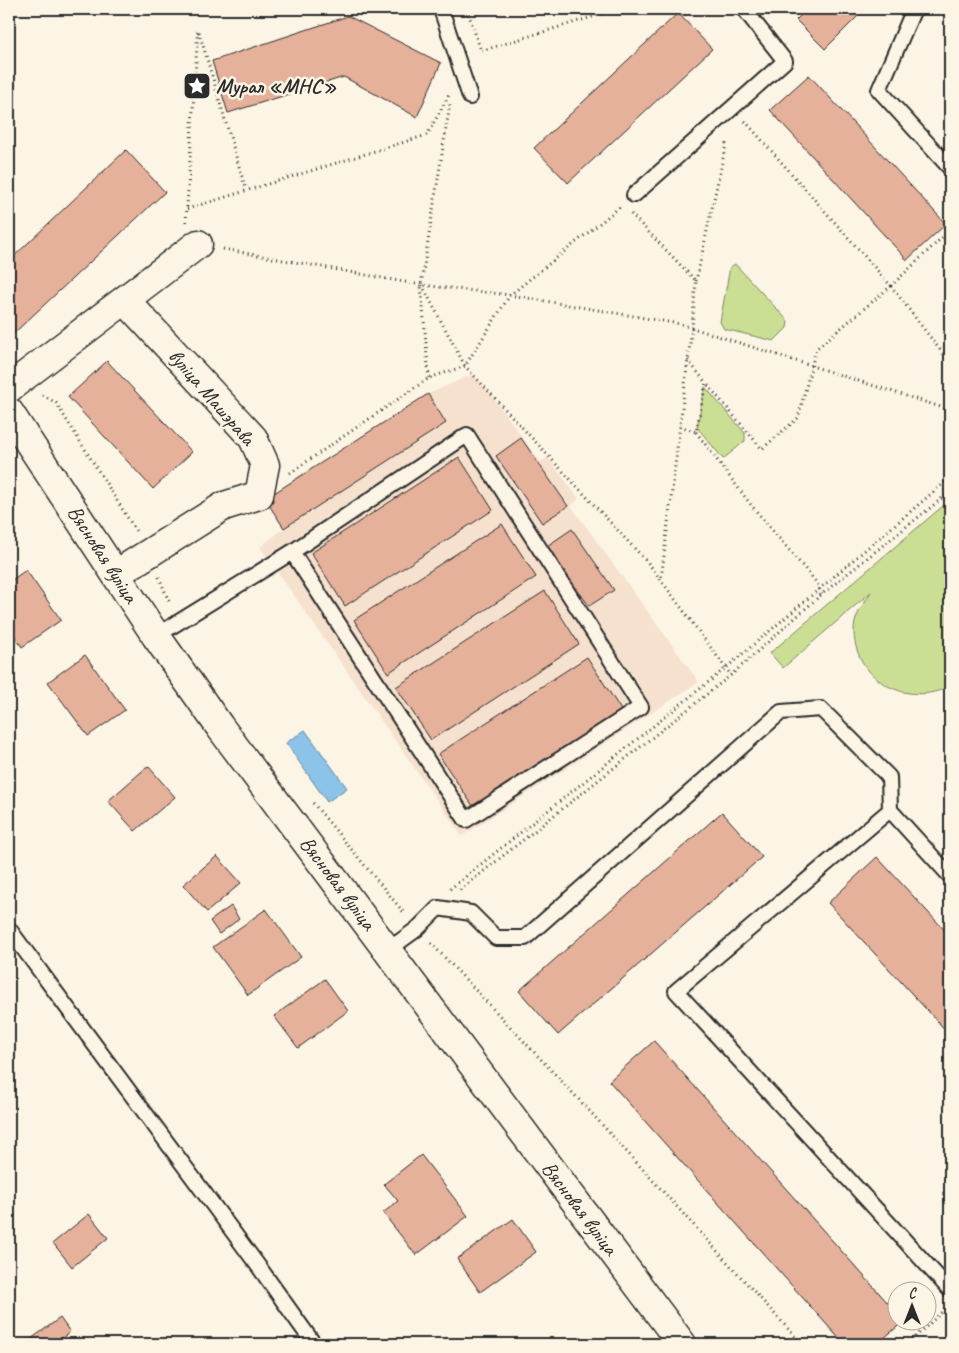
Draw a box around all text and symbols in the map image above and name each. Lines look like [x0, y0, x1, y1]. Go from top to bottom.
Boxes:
place icon: Мурал «МНС» [182, 71, 212, 101]
place label: Мурал «МНС» [216, 73, 337, 99]
street label: вуліца Машэрава [163, 343, 262, 452]
street label: Вясновая вуліца [62, 500, 145, 609]
street label: Вясновая вуліца [294, 831, 383, 937]
street label: Вясновая вуліца [536, 1156, 625, 1262]
north arrow [886, 1280, 936, 1330]
text: С [909, 1285, 918, 1302]

